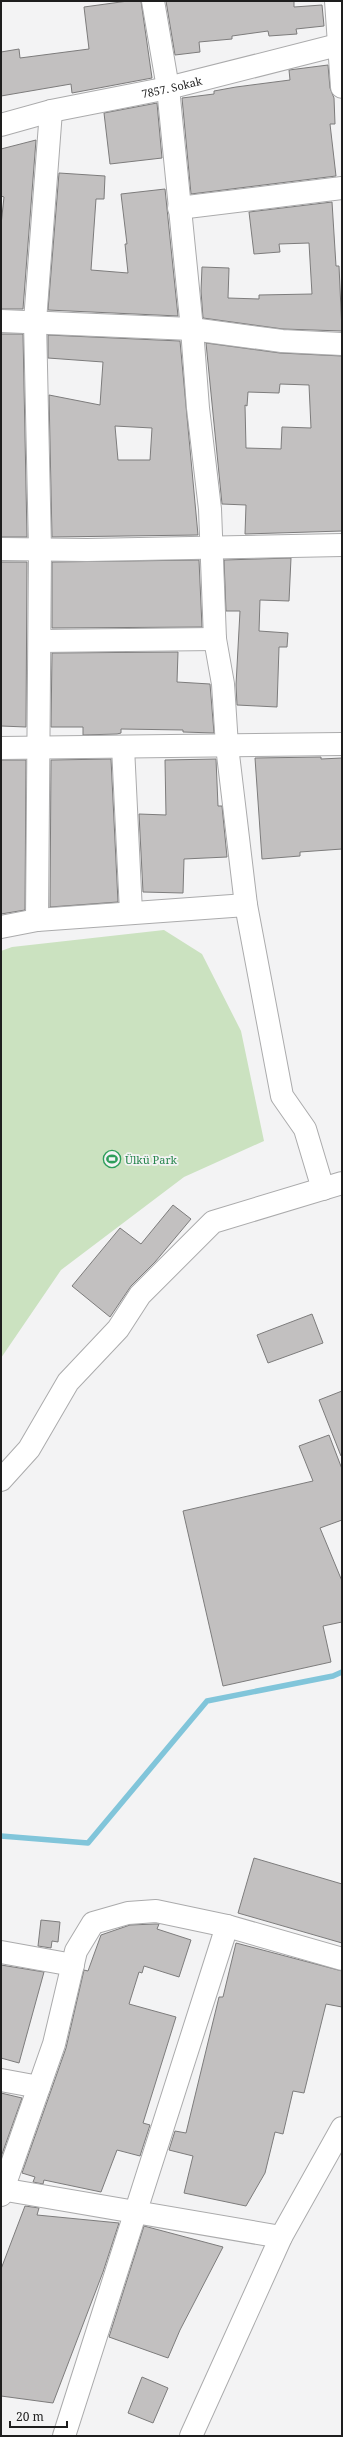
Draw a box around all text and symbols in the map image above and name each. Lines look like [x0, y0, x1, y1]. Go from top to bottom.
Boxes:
street label: 7857. Sokak [140, 72, 204, 101]
sports icon: Ülkü Park [102, 1149, 122, 1169]
place label: Ülkü Park [125, 1152, 178, 1167]
scale bar [10, 2403, 67, 2429]
text: 20 m [16, 2408, 44, 2425]

